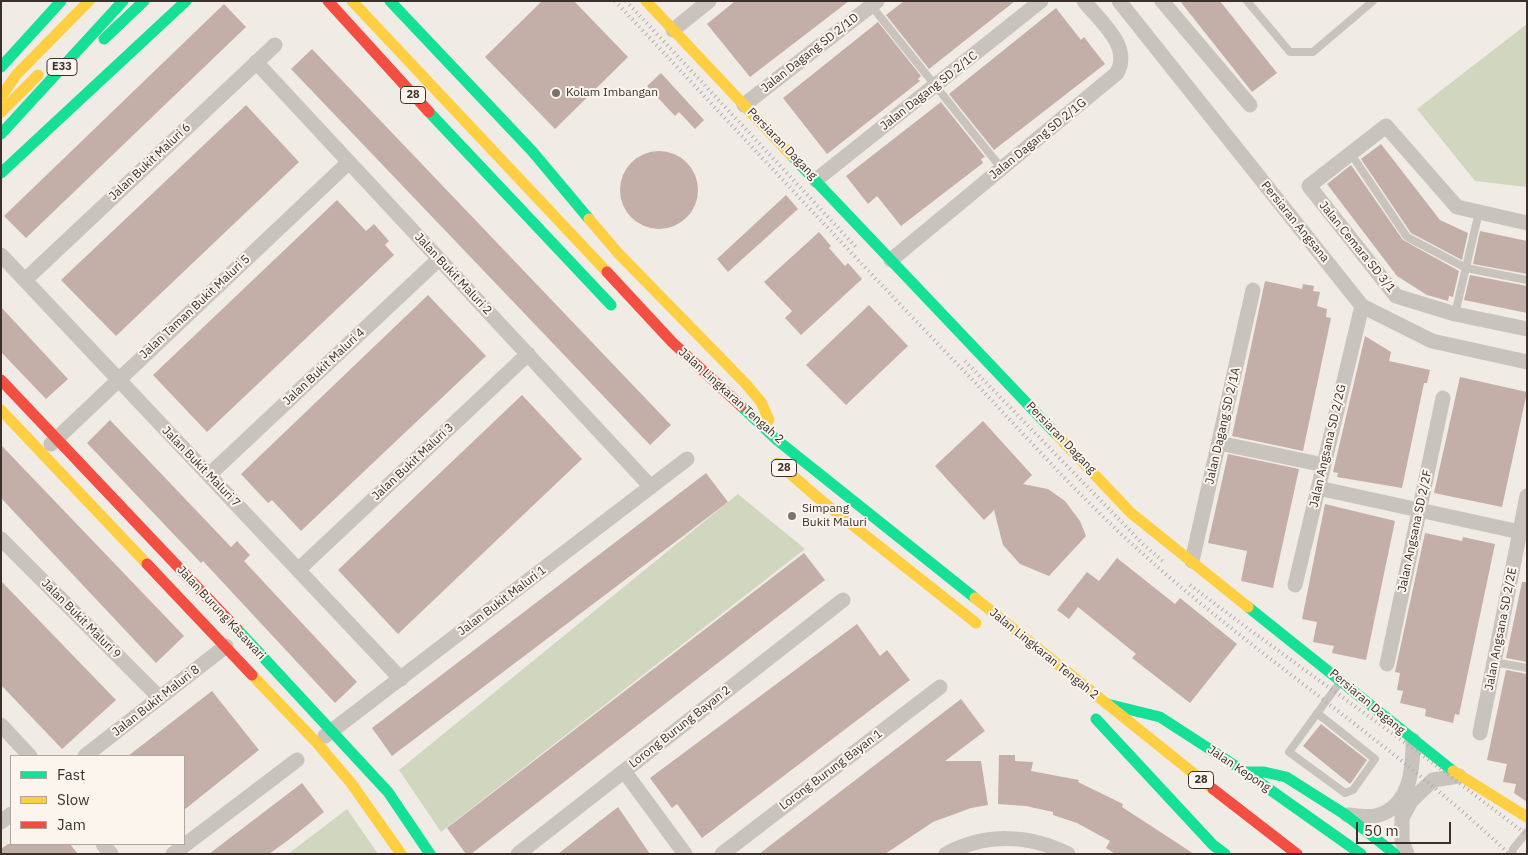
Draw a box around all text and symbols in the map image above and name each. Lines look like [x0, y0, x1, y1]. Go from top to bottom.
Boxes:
street label: Jalan Dagang SD 2/1D [758, 10, 862, 96]
street label: Jalan Dagang SD 2/1C [878, 49, 980, 133]
road number: E33 [47, 58, 77, 76]
road number: 28 [400, 86, 426, 104]
place label: Kolam Imbangan [566, 86, 658, 100]
marker: Kolam Imbangan [550, 87, 562, 99]
street label: Jalan Dagang SD 2/1G [987, 96, 1089, 182]
street label: Persiaran Dagang [744, 105, 820, 183]
street label: Jalan Bukit Maluri 6 [106, 120, 194, 204]
street label: Persiaran Angsana [1258, 179, 1332, 265]
street label: Jalan Cemara SD 3/1 [1316, 198, 1398, 296]
street label: Jalan Bukit Maluri 2 [411, 230, 495, 318]
street label: Jalan Taman Bukit Maluri 5 [137, 252, 253, 362]
street label: Jalan Bukit Maluri 4 [280, 325, 368, 409]
street label: Jalan Lingkaran Tengah 2 [676, 345, 786, 447]
street label: Jalan Dagang SD 2/1A [1203, 366, 1243, 486]
street label: Jalan Angsana SD 2/2G [1307, 383, 1349, 509]
street label: Persiaran Dagang [1023, 399, 1099, 477]
street label: Jalan Bukit Maluri 3 [369, 420, 457, 504]
street label: Jalan Bukit Maluri 7 [159, 424, 243, 510]
road number: 28 [772, 459, 796, 476]
street label: Jalan Angsana SD 2/2F [1395, 469, 1435, 593]
place label: Simpang Bukit Maluri [802, 502, 867, 530]
marker: Simpang Bukit Maluri [786, 510, 798, 522]
street label: Jalan Burung Kasawari [174, 563, 268, 663]
street label: Jalan Bukit Maluri 1 [455, 563, 549, 639]
street label: Jalan Angsana SD 2/2E [1482, 566, 1520, 692]
street label: Jalan Bukit Maluri 9 [38, 576, 124, 662]
street label: Jalan Lingkaran Tengah 2 [987, 606, 1101, 702]
street label: Jalan Bukit Maluri 8 [110, 663, 202, 739]
street label: Persiaran Dagang [1326, 666, 1408, 738]
street label: Lorong Burung Bayan 2 [626, 683, 734, 771]
street label: Lorong Burung Bayan 1 [777, 727, 885, 813]
street label: Jalan Kepong [1205, 743, 1273, 795]
legend [10, 755, 185, 845]
text: Fast [57, 765, 85, 784]
road number: 28 [1188, 772, 1214, 788]
text: Slow [57, 790, 90, 809]
scale bar [1358, 812, 1453, 844]
text: Jam [57, 815, 86, 834]
text: 50 m [1364, 821, 1399, 840]

